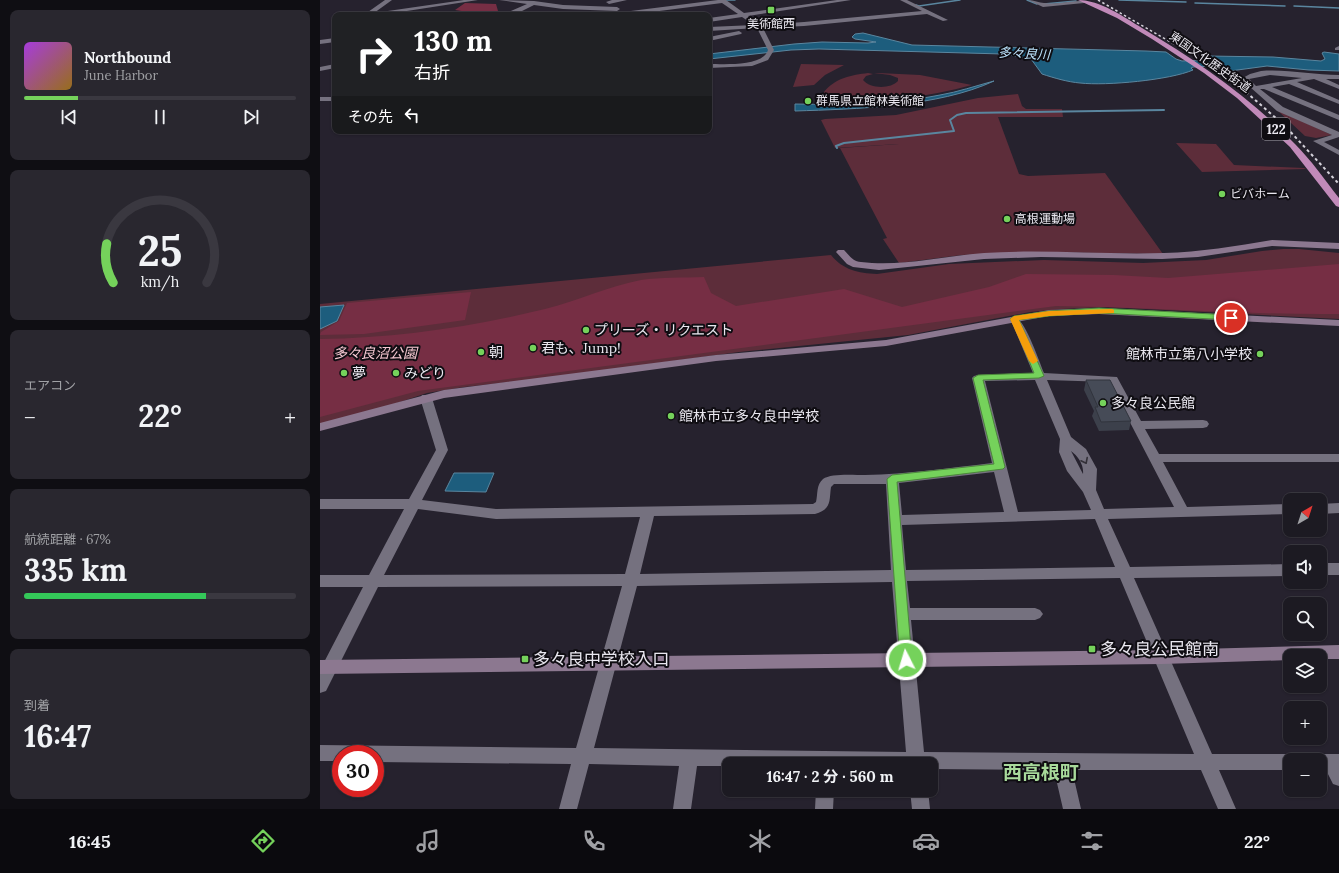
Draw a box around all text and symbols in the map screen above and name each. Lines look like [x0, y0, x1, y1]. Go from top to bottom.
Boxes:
marker: 美術館西 [766, 5, 776, 15]
place label: 美術館西 [747, 16, 795, 31]
text: 130 m [414, 23, 492, 59]
icon: right [348, 28, 400, 80]
street label: 東国文化歴史街道 [1167, 28, 1254, 95]
water label: 多々良川 [998, 44, 1052, 63]
text: Northbound [84, 48, 171, 67]
text: 右折 [414, 61, 450, 84]
text: June Harbor [84, 67, 158, 84]
place label: 群馬県立館林美術館 [816, 93, 924, 108]
marker: 群馬県立館林美術館 [803, 96, 813, 106]
icon: left [401, 104, 423, 126]
icon: previous [58, 106, 80, 128]
icon: pause [149, 106, 171, 128]
icon: next [240, 106, 262, 128]
text: その先 [348, 107, 393, 126]
road number: 122 [1262, 118, 1290, 140]
place label: ビバホーム [1230, 186, 1290, 201]
marker: ビバホーム [1217, 189, 1227, 199]
place label: 高根運動場 [1015, 211, 1075, 226]
marker: 高根運動場 [1002, 214, 1012, 224]
text: 25 [138, 223, 182, 276]
text: km/h [141, 272, 180, 291]
pin [1214, 301, 1248, 335]
icon: arrive [1220, 307, 1242, 329]
place label: プリーズ・リクエスト [594, 321, 733, 339]
marker: プリーズ・リクエスト [581, 325, 591, 335]
place label: 君も、Jump! [541, 339, 621, 357]
place label: 朝 [489, 343, 503, 361]
marker: 君も、Jump! [528, 343, 538, 353]
park label: 多々良沼公園 [333, 344, 419, 362]
place label: 館林市立第八小学校 [1126, 345, 1252, 363]
marker: 朝 [476, 347, 486, 357]
marker: 館林市立第八小学校 [1255, 349, 1265, 359]
place label: 夢 [352, 364, 366, 382]
place label: みどり [404, 364, 446, 382]
marker: 夢 [339, 368, 349, 378]
marker: みどり [391, 368, 401, 378]
text: エアコン [24, 377, 76, 394]
place label: 多々良公民館 [1111, 394, 1195, 412]
text: 22° [138, 397, 182, 435]
marker: 多々良公民館 [1098, 398, 1108, 408]
text: − [24, 403, 36, 431]
text: + [284, 403, 296, 431]
place label: 館林市立多々良中学校 [679, 407, 819, 425]
marker: 館林市立多々良中学校 [666, 411, 676, 421]
one-way arrow [1081, 457, 1088, 464]
north arrow [1283, 493, 1327, 537]
map controls [1283, 493, 1327, 797]
text: 航続距離 · 67% [24, 531, 111, 548]
button: sound [1283, 545, 1327, 589]
text: 335 km [24, 551, 127, 589]
button: search [1283, 597, 1327, 641]
place label: 多々良公民館南 [1100, 638, 1219, 660]
position arrow [885, 639, 927, 681]
marker: 多々良公民館南 [1087, 644, 1097, 654]
place label: 多々良中学校入口 [533, 648, 669, 670]
button: layers [1283, 649, 1327, 693]
marker: 多々良中学校入口 [520, 654, 530, 664]
text: 到着 [24, 697, 50, 714]
button: + [1283, 701, 1327, 745]
text: 16:47 [24, 717, 91, 755]
speed limit sign: 30 [332, 745, 384, 797]
button: − [1283, 753, 1327, 797]
district label: 西高根町 [1003, 760, 1079, 784]
text: 16:47 · 2 分 · 560 m [766, 767, 894, 786]
icon: directions [249, 827, 277, 855]
icon: music [414, 827, 442, 855]
icon: phone [580, 827, 608, 855]
icon: climate [746, 827, 774, 855]
icon: car [912, 827, 940, 855]
icon: filters [1078, 827, 1106, 855]
text: 16:45 [69, 830, 111, 853]
text: 22° [1244, 830, 1270, 853]

